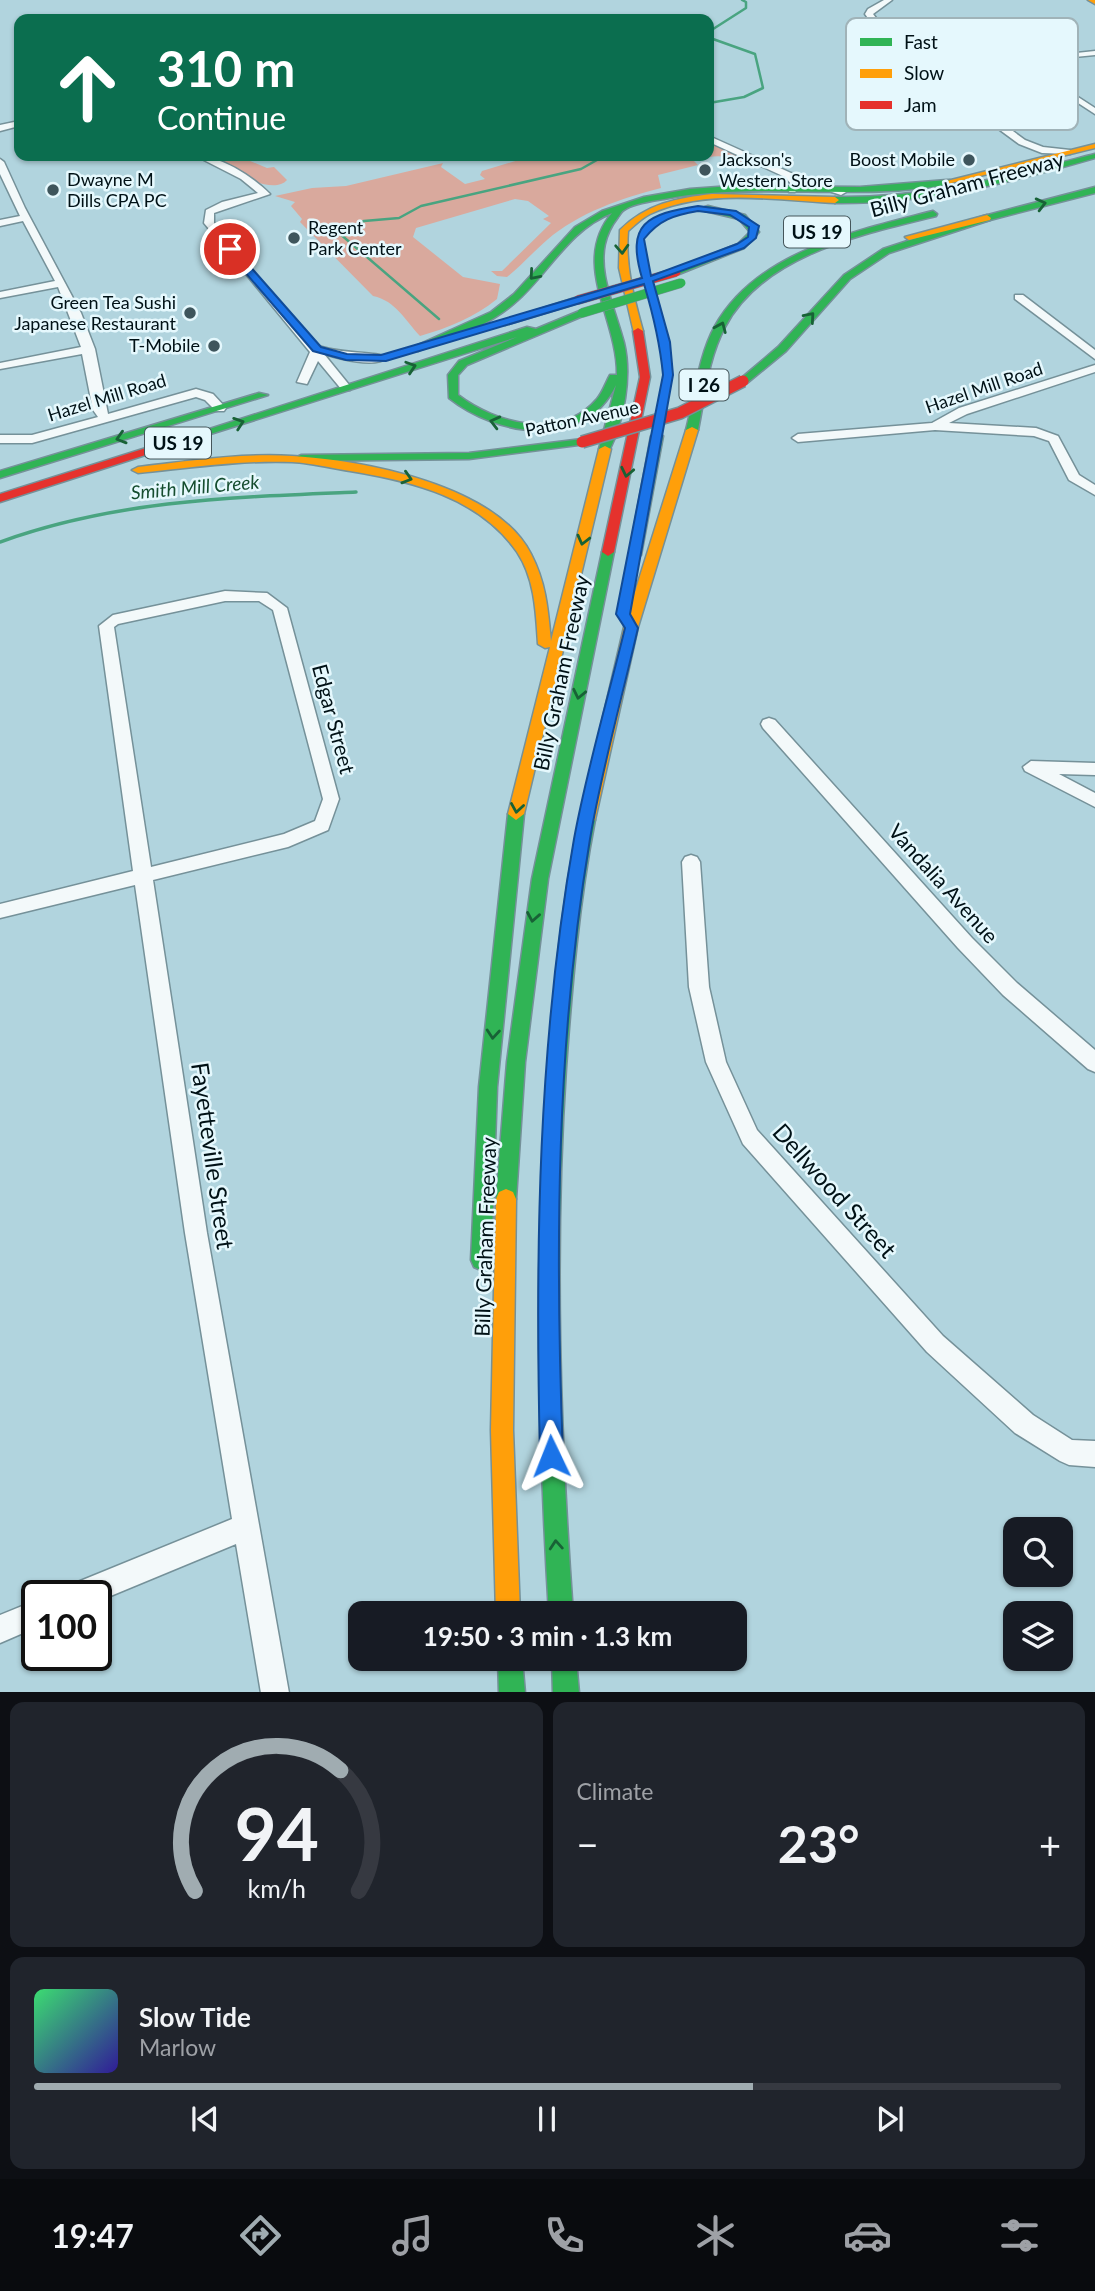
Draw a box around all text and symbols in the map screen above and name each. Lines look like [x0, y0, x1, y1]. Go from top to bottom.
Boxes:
legend [846, 18, 1078, 130]
text: Fast [904, 30, 938, 53]
text: 310 m [157, 39, 295, 97]
icon: ahead [42, 42, 133, 133]
text: Slow [904, 61, 944, 84]
text: Jam [904, 93, 937, 116]
text: Continue [157, 98, 286, 137]
street label: Billy Graham Freeway [867, 146, 1066, 221]
place label: Jackson's Western Store [719, 148, 833, 191]
place label: Boost Mobile [849, 148, 955, 170]
marker: Boost Mobile [961, 152, 977, 168]
marker: Jackson's Western Store [697, 162, 713, 178]
place label: Dwayne M Dills CPA PC [67, 168, 167, 211]
marker: Dwayne M Dills CPA PC [45, 182, 61, 198]
one-way arrow [1035, 198, 1047, 212]
place label: Regent Park Center [308, 216, 402, 259]
road number: US 19 [784, 216, 850, 248]
pin [200, 219, 260, 279]
icon: arrive [211, 230, 249, 268]
marker: Regent Park Center [286, 230, 302, 246]
one-way arrow [614, 243, 629, 254]
one-way arrow [530, 267, 542, 280]
place label: Green Tea Sushi Japanese Restaurant [14, 291, 177, 334]
marker: Green Tea Sushi Japanese Restaurant [182, 305, 198, 321]
one-way arrow [802, 312, 814, 325]
one-way arrow [712, 322, 726, 334]
place label: T-Mobile [129, 334, 200, 356]
marker: T-Mobile [206, 338, 222, 354]
street label: Hazel Mill Road [922, 357, 1045, 417]
one-way arrow [404, 360, 416, 375]
street label: Hazel Mill Road [45, 369, 169, 425]
road number: I 26 [680, 370, 728, 400]
street label: Patton Avenue [523, 395, 641, 441]
one-way arrow [489, 416, 501, 430]
one-way arrow [233, 417, 245, 432]
road number: US 19 [145, 428, 211, 458]
one-way arrow [115, 430, 127, 445]
one-way arrow [621, 466, 636, 478]
water label: Smith Mill Creek [130, 469, 261, 504]
one-way arrow [401, 470, 413, 484]
one-way arrow [577, 533, 591, 545]
street label: Billy Graham Freeway [528, 572, 594, 773]
street label: Edgar Street [308, 661, 361, 777]
one-way arrow [573, 688, 587, 700]
one-way arrow [510, 802, 525, 814]
street label: Vandalia Avenue [884, 818, 1004, 948]
one-way arrow [526, 911, 541, 923]
one-way arrow [486, 1029, 501, 1040]
street label: Fayetteville Street [186, 1061, 241, 1251]
street label: Dellwood Street [767, 1117, 903, 1263]
street label: Billy Graham Freeway [469, 1137, 500, 1337]
position arrow [514, 1419, 588, 1493]
map controls [1003, 1517, 1073, 1671]
button: search [1003, 1517, 1073, 1587]
one-way arrow [549, 1540, 564, 1551]
speed limit sign: 100 [21, 1580, 112, 1671]
button: layers [1003, 1601, 1073, 1671]
text: 19:50 · 3 min · 1.3 km [423, 1620, 672, 1652]
text: Climate [577, 1777, 653, 1805]
text: 94 [234, 1789, 318, 1877]
text: 23° [778, 1812, 860, 1874]
text: − [577, 1821, 599, 1867]
text: + [1039, 1821, 1061, 1867]
text: km/h [247, 1872, 306, 1902]
text: Slow Tide [139, 2001, 251, 2033]
text: Marlow [139, 2033, 216, 2061]
icon: previous [186, 2100, 224, 2138]
icon: pause [528, 2100, 566, 2138]
icon: next [871, 2100, 909, 2138]
icon: directions [236, 2211, 285, 2260]
icon: music [388, 2211, 437, 2260]
icon: phone [540, 2211, 589, 2260]
icon: climate [691, 2211, 740, 2260]
icon: car [843, 2211, 892, 2260]
icon: filters [995, 2211, 1044, 2260]
text: 19:47 [51, 2216, 134, 2255]

